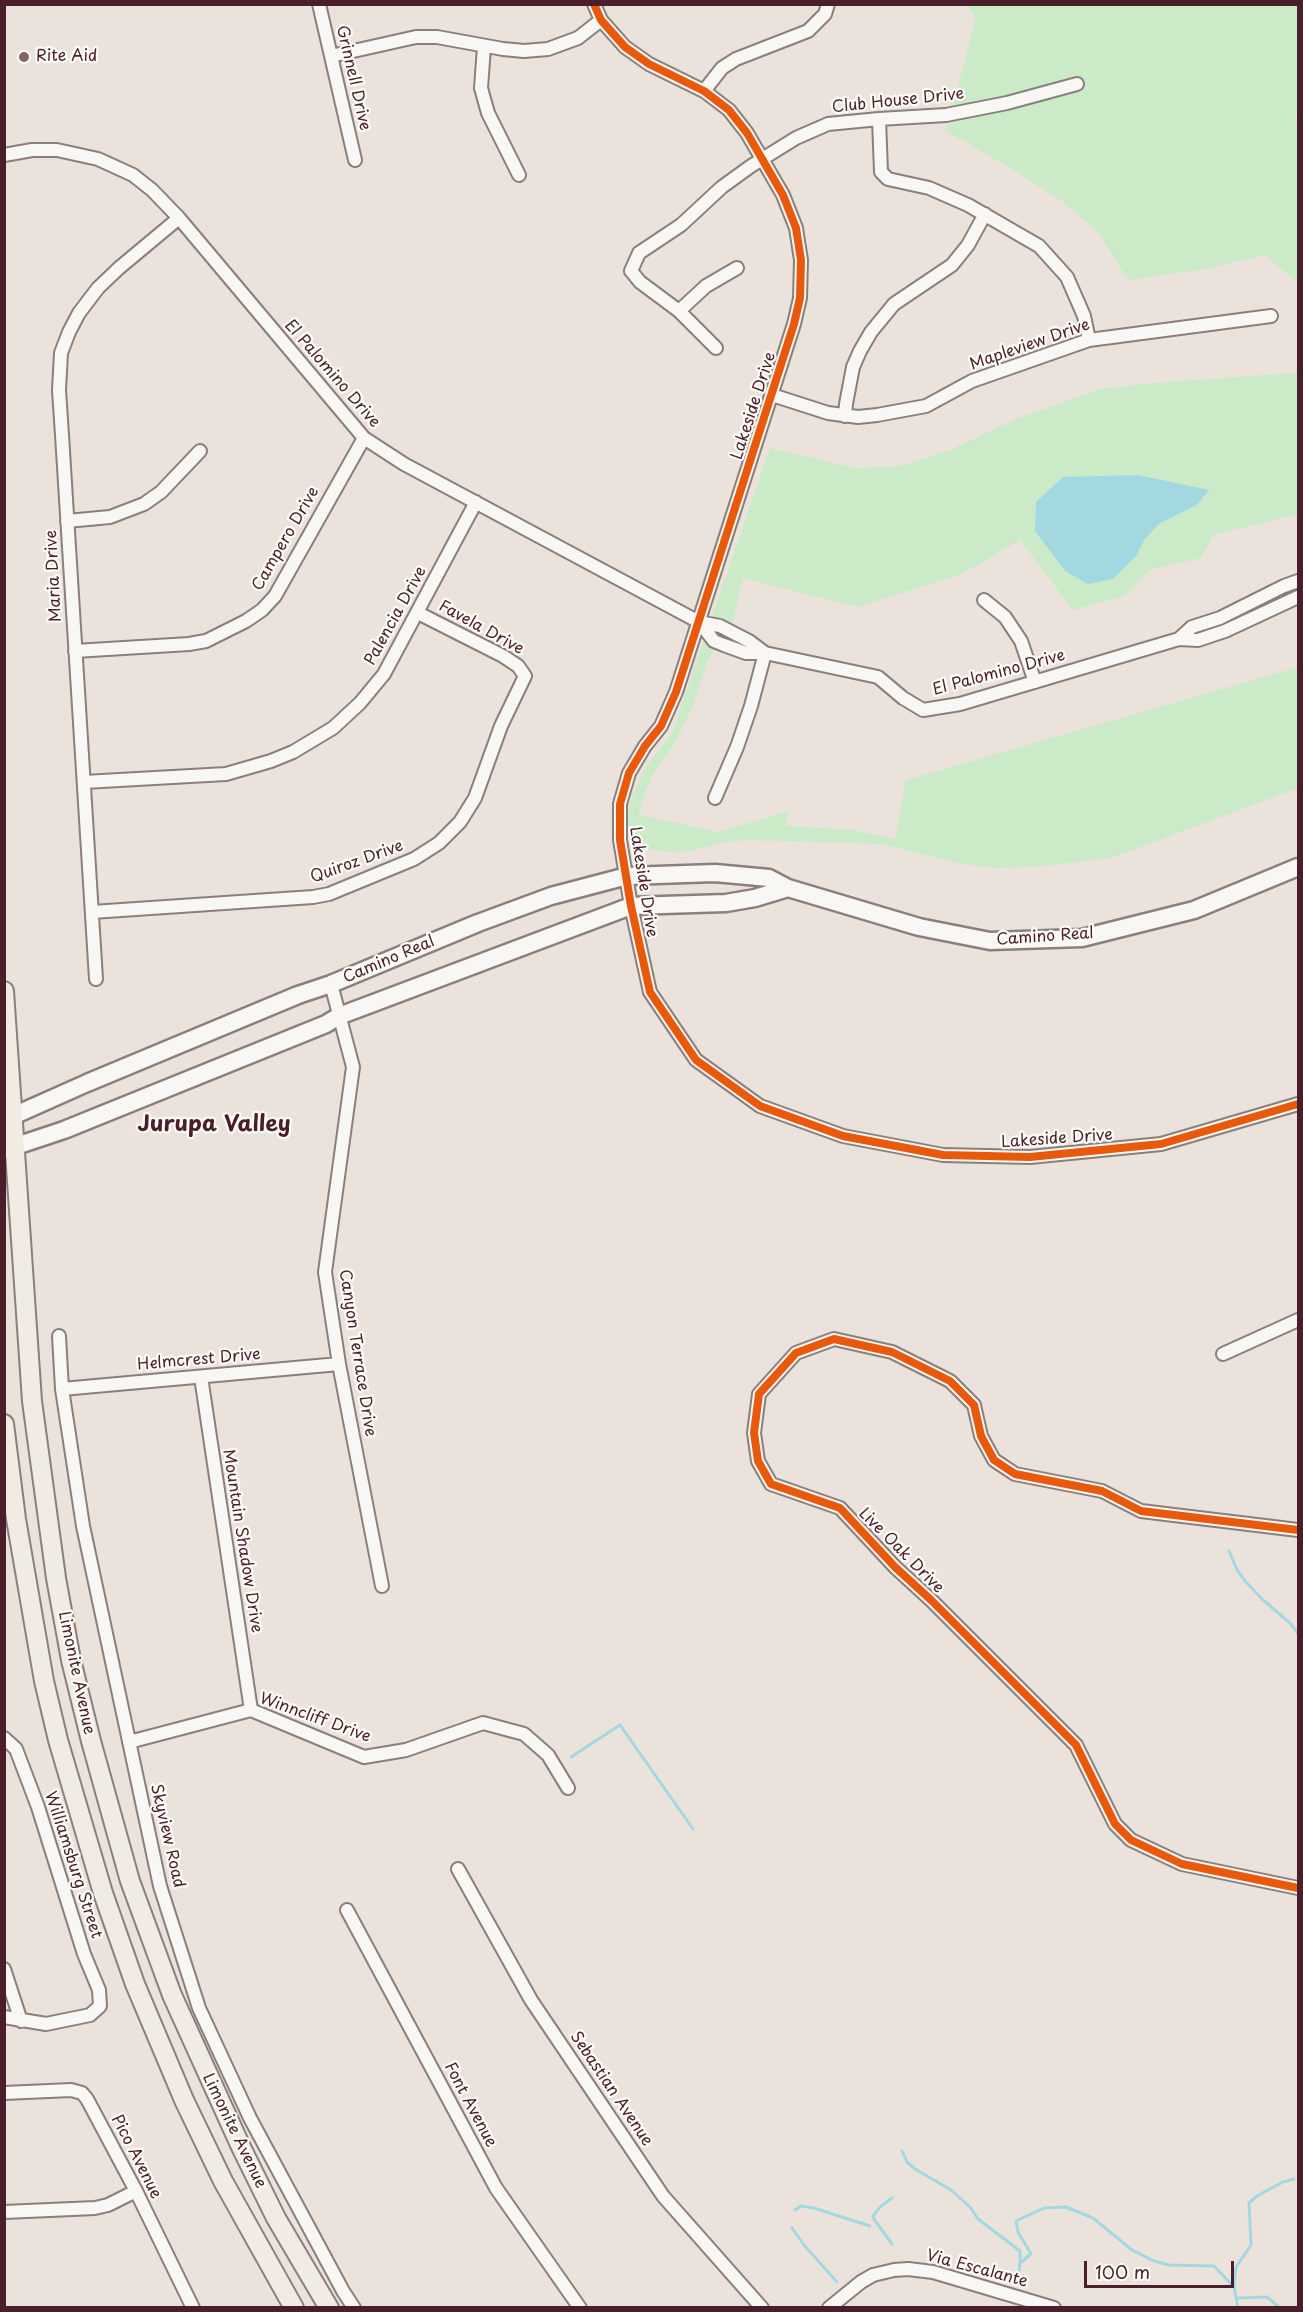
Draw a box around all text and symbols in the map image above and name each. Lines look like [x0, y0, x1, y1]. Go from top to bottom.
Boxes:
street label: Grinnell Drive [332, 24, 374, 132]
place label: Rite Aid [36, 47, 97, 67]
marker: Rite Aid [17, 50, 31, 64]
street label: Club House Drive [831, 85, 965, 117]
street label: Mapleview Drive [967, 315, 1093, 375]
street label: El Palomino Drive [280, 316, 384, 432]
street label: Lakeside Drive [728, 350, 780, 462]
street label: Campero Drive [248, 484, 324, 594]
street label: Maria Drive [42, 529, 66, 623]
street label: Palencia Drive [361, 563, 431, 669]
street label: Favela Drive [435, 597, 527, 659]
street label: El Palomino Drive [931, 646, 1067, 700]
street label: Lakeside Drive [625, 825, 661, 939]
street label: Quiroz Drive [308, 836, 406, 888]
street label: Camino Real [996, 924, 1094, 950]
street label: Camino Real [340, 932, 438, 988]
district label: Jurupa Valley [138, 1112, 290, 1138]
street label: Lakeside Drive [1001, 1126, 1113, 1152]
street label: Canyon Terrace Drive [334, 1268, 380, 1438]
street label: Helmcrest Drive [137, 1345, 261, 1375]
street label: Mountain Shadow Drive [218, 1448, 266, 1634]
street label: Live Oak Drive [854, 1504, 948, 1598]
street label: Limonite Avenue [54, 1610, 98, 1736]
street label: Winncliff Drive [257, 1689, 373, 1747]
street label: Skyview Road [146, 1782, 188, 1890]
street label: Williamsburg Street [40, 1789, 106, 1941]
street label: Sebastian Avenue [566, 2028, 656, 2150]
street label: Font Avenue [440, 2059, 500, 2151]
street label: Limonite Avenue [198, 2070, 270, 2192]
street label: Pico Avenue [107, 2112, 165, 2202]
street label: Via Escalante [924, 2246, 1030, 2292]
scale bar [1087, 2249, 1237, 2287]
text: 100 m [1095, 2258, 1150, 2285]

